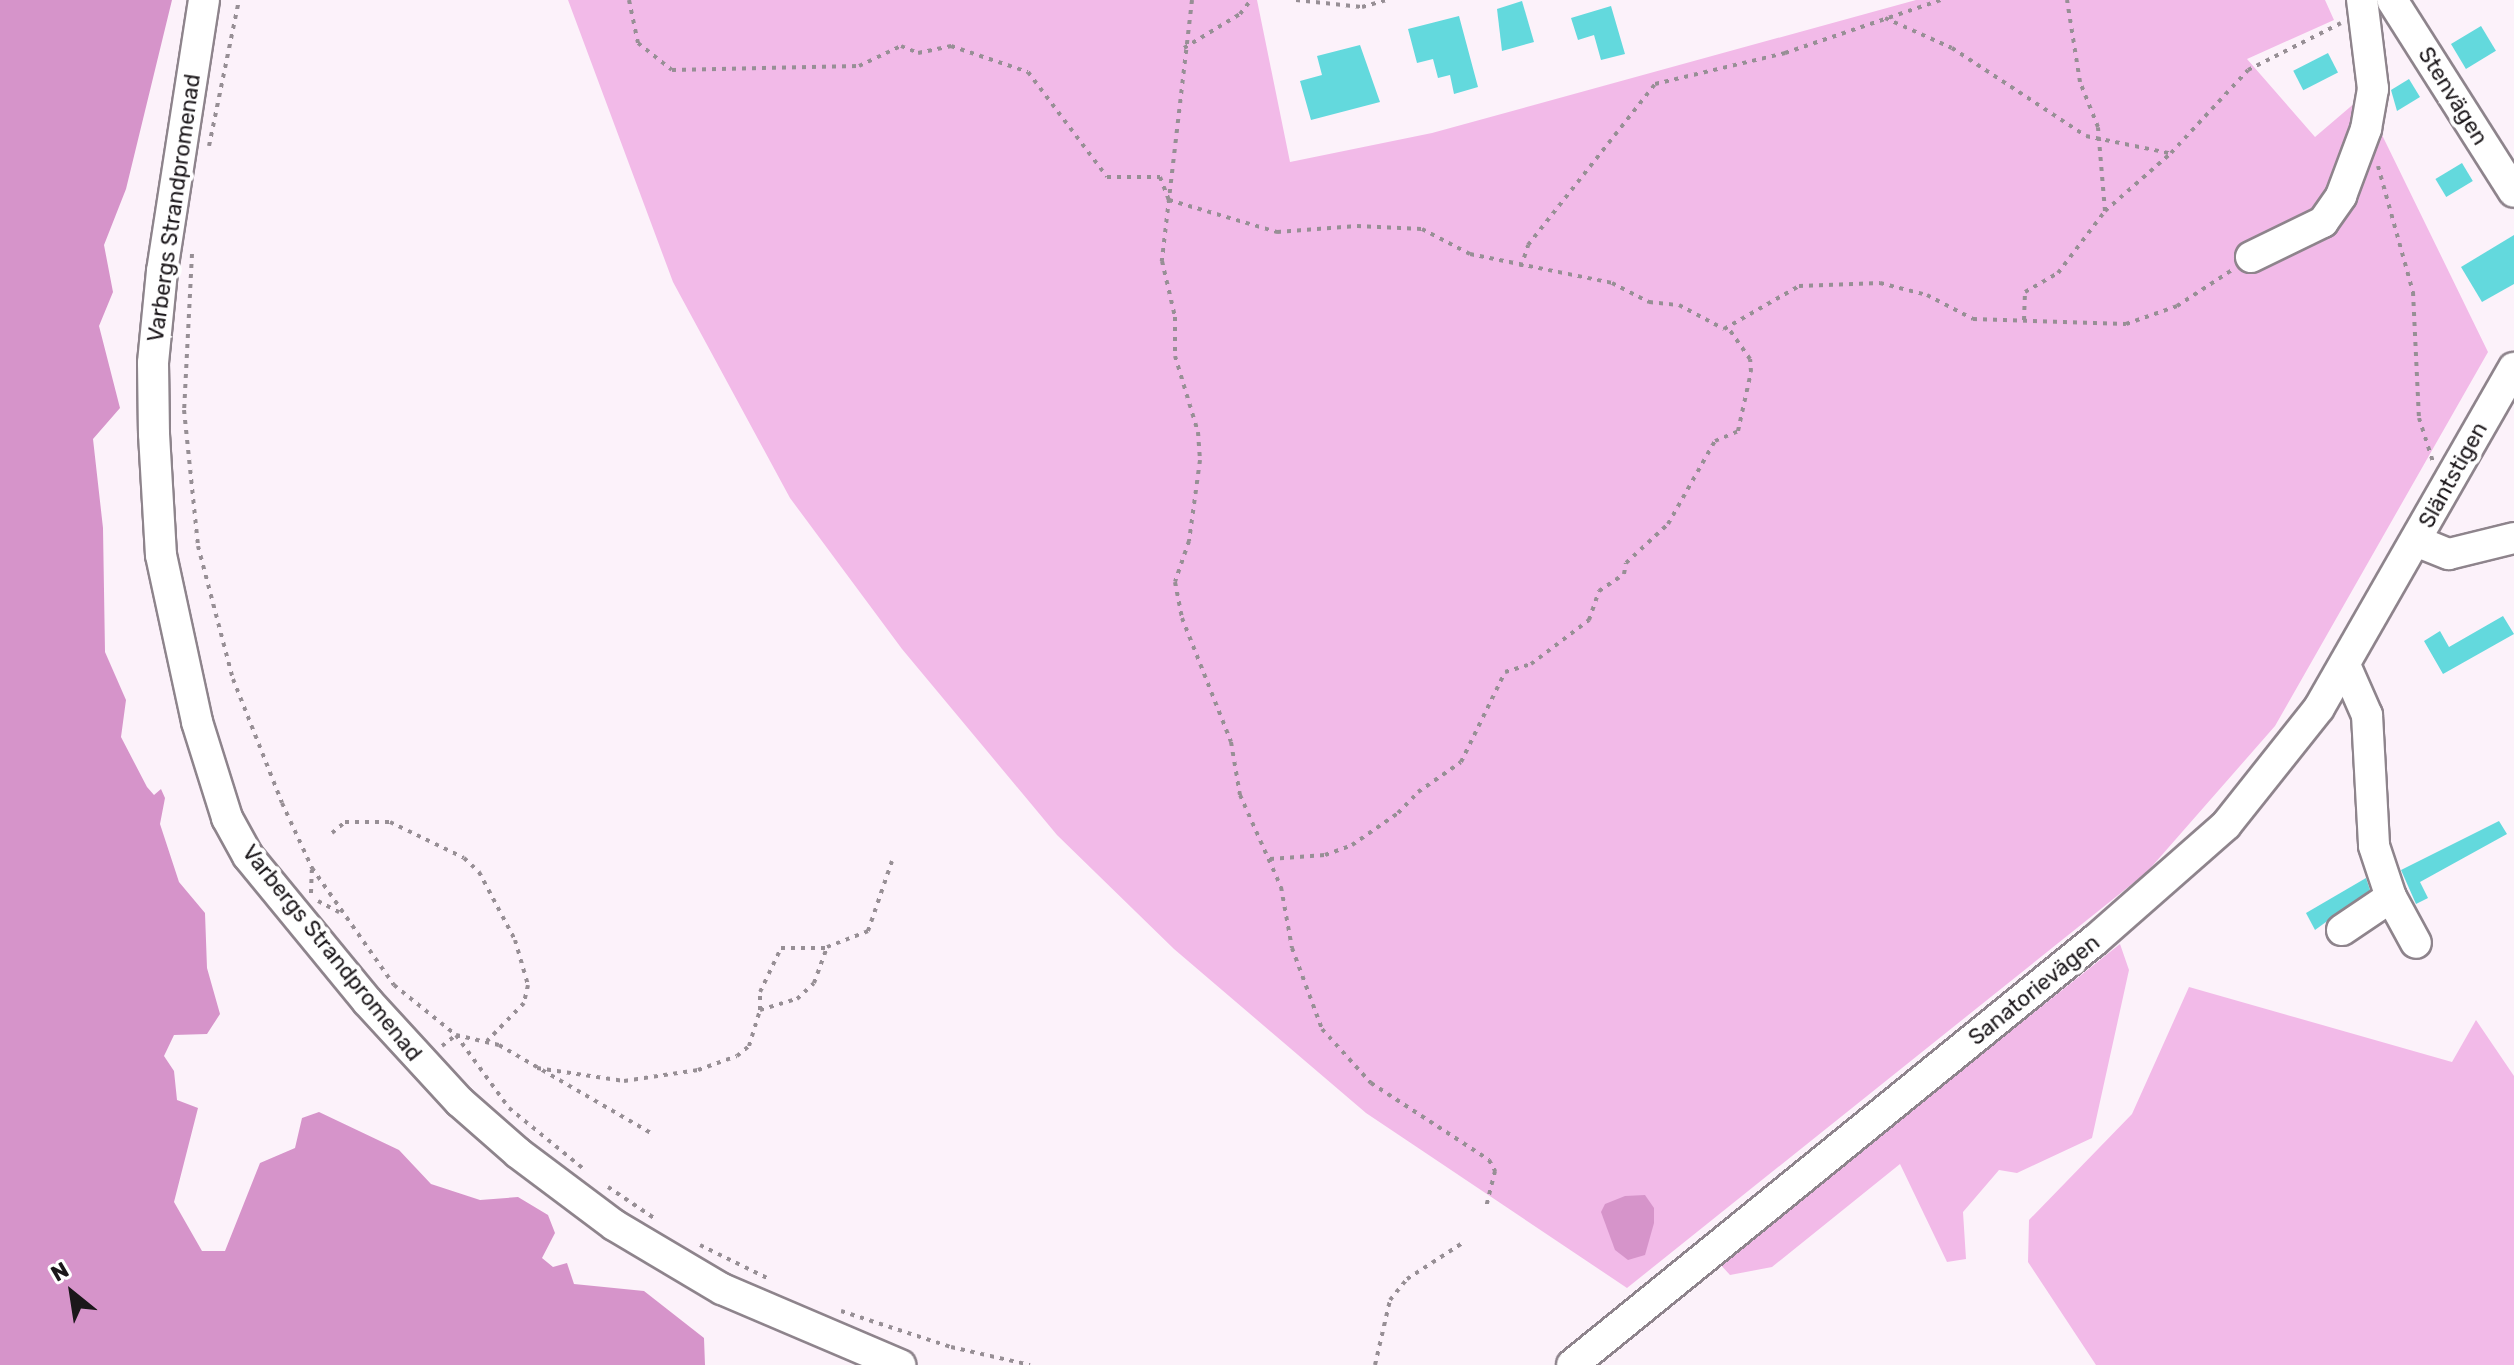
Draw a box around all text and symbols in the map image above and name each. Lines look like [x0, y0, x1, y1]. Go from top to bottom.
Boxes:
street label: Stenvägen [2413, 42, 2493, 150]
street label: Varbergs Strandpromenad [142, 72, 206, 344]
street label: Släntstigen [2413, 417, 2493, 533]
street label: Varbergs Strandpromenad [237, 840, 427, 1066]
street label: Sanatorievägen [1963, 929, 2105, 1051]
north arrow [32, 1253, 112, 1333]
text: N [46, 1256, 73, 1287]

